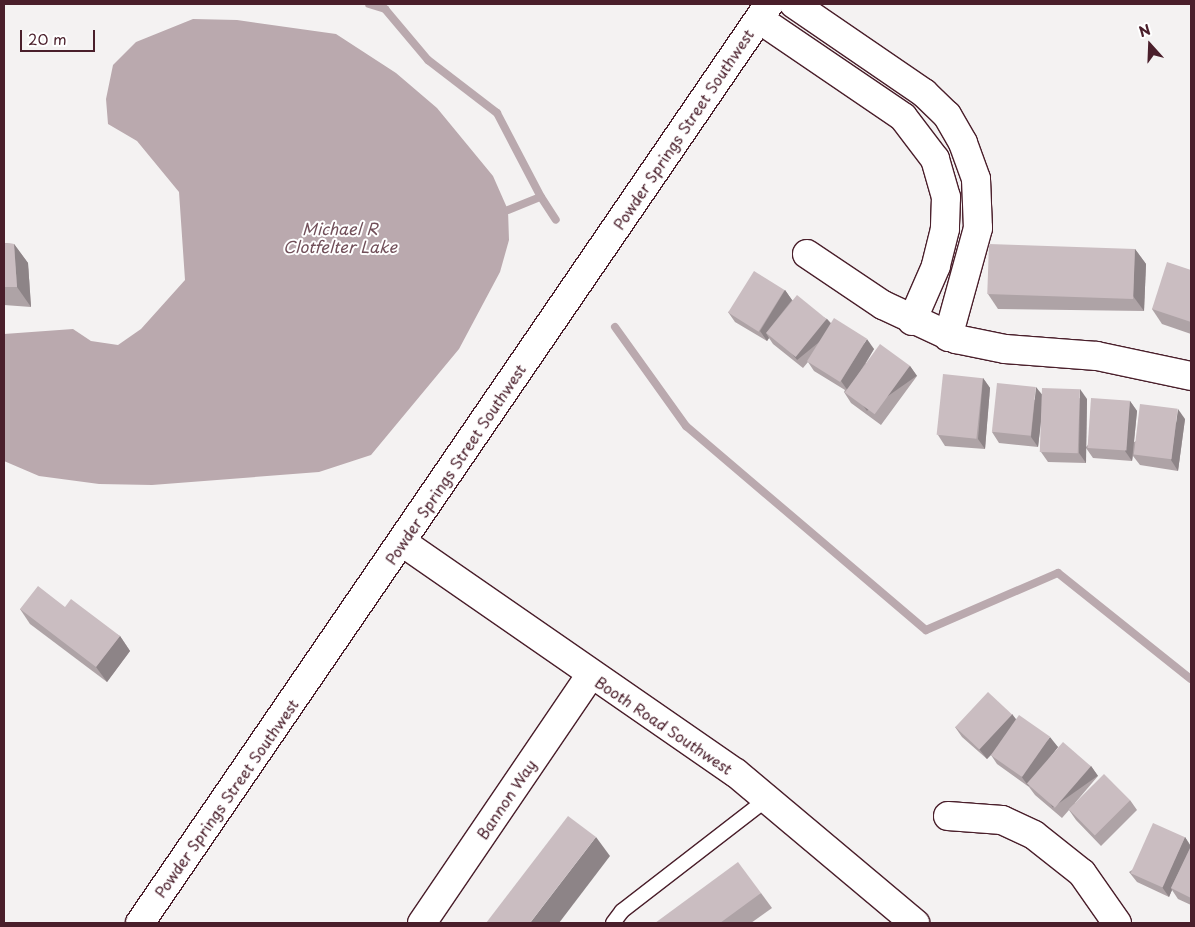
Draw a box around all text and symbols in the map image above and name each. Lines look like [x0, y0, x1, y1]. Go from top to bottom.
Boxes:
text: N [1136, 19, 1154, 42]
scale bar [22, 20, 98, 52]
north arrow [1125, 20, 1175, 70]
street label: Powder Springs Street Southwest [609, 25, 757, 233]
text: 20 m [28, 27, 67, 50]
water label: Michael R Clotfelter Lake [283, 218, 397, 256]
street label: Powder Springs Street Southwest [381, 360, 529, 568]
street label: Booth Road Southwest [592, 672, 736, 778]
street label: Powder Springs Street Southwest [150, 695, 302, 901]
street label: Bannon Way [473, 756, 539, 842]

